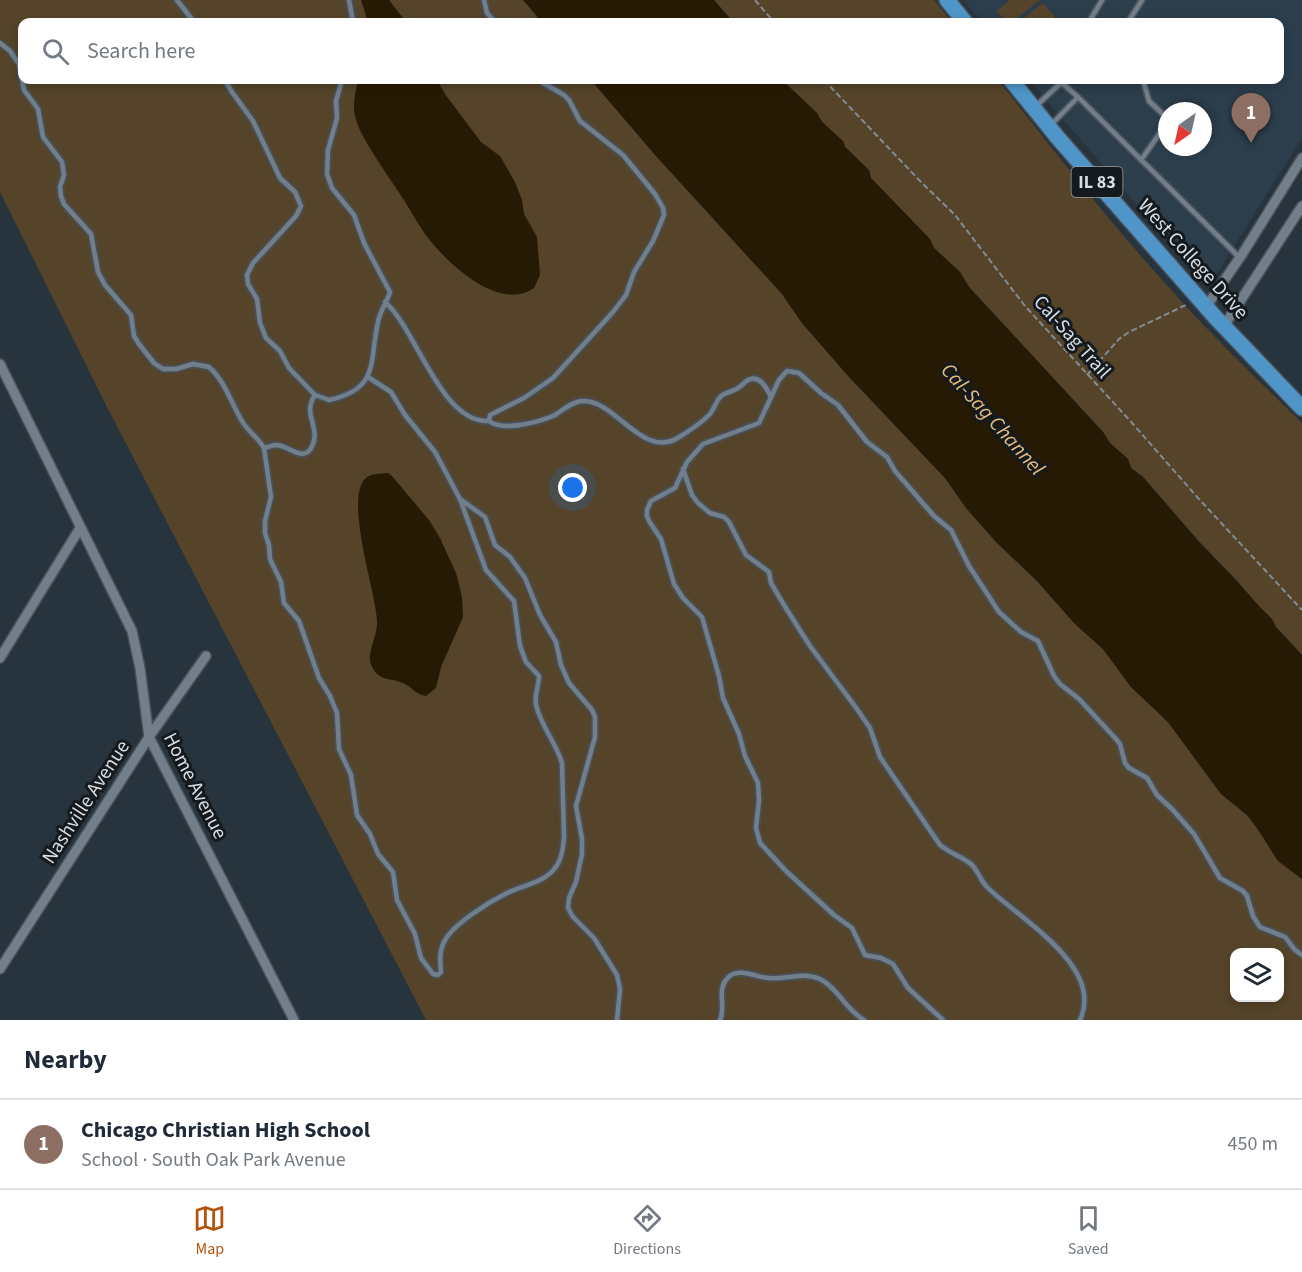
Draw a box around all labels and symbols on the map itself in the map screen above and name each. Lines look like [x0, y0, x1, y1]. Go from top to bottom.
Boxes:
pin: 1 [1232, 94, 1270, 143]
north arrow [1158, 102, 1212, 156]
road number: IL 83 [1072, 167, 1122, 197]
street label: West College Drive [1131, 193, 1255, 326]
street label: Cal-Sag Trail [1027, 289, 1117, 385]
water label: Cal-Sag Channel [934, 356, 1052, 483]
your location [558, 473, 587, 502]
street label: Home Avenue [156, 728, 234, 844]
street label: Nashville Avenue [36, 735, 137, 869]

